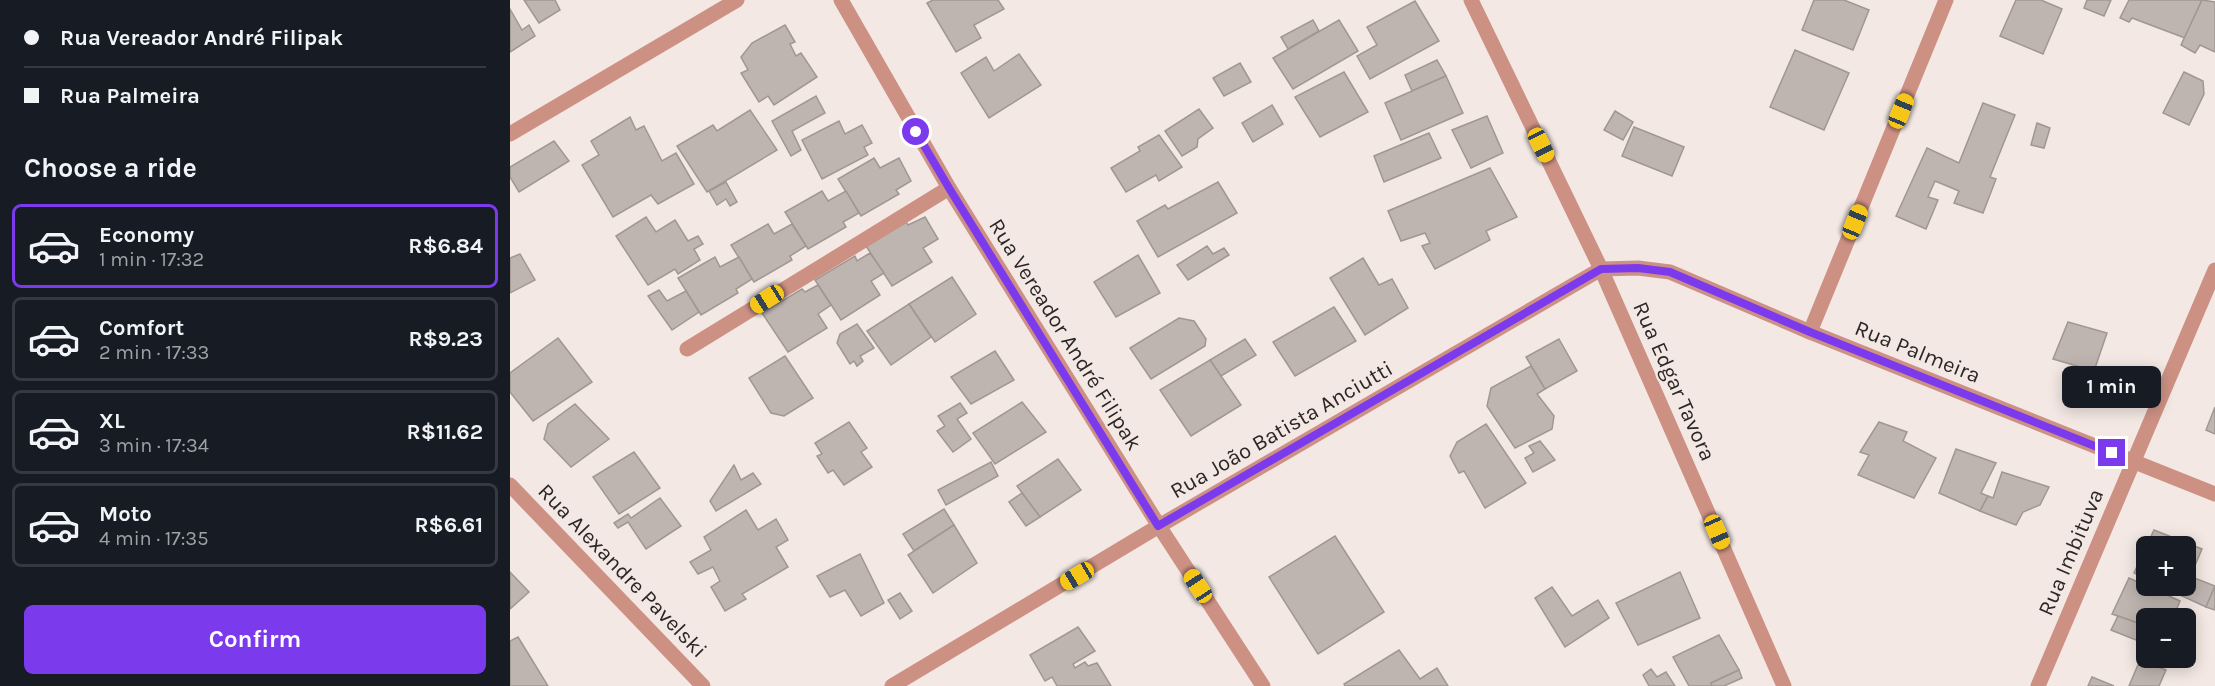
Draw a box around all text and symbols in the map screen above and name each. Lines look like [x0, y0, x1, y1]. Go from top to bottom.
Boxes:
text: Rua Vereador André Filipak [60, 25, 343, 51]
text: Rua Palmeira [60, 83, 200, 109]
car [1886, 91, 1916, 131]
route start [902, 118, 929, 145]
car [1525, 125, 1557, 165]
text: Choose a ride [24, 152, 197, 184]
car [1840, 202, 1870, 242]
street label: Rua Vereador André Filipak [983, 214, 1147, 455]
icon: car [27, 219, 81, 273]
text: Economy [99, 222, 194, 248]
text: R$6.84 [408, 233, 483, 259]
text: 1 min · 17:32 [99, 248, 204, 271]
car [747, 282, 787, 316]
street label: Rua Edgar Tavora [1627, 298, 1721, 465]
icon: car [27, 312, 81, 366]
text: Comfort [99, 315, 184, 341]
street label: Rua Palmeira [1851, 315, 1984, 389]
text: R$9.23 [409, 326, 483, 352]
text: 2 min · 17:33 [99, 341, 209, 364]
street label: Rua João Batista Anciutti [1166, 356, 1397, 504]
callout: 1 min [2062, 366, 2162, 408]
text: 1 min [2086, 375, 2137, 398]
icon: car [27, 405, 81, 459]
text: XL [99, 408, 125, 434]
text: R$11.62 [407, 419, 483, 445]
text: 3 min · 17:34 [99, 434, 209, 457]
route end [2098, 439, 2125, 466]
street label: Rua Alexandre Pavelski [532, 478, 712, 663]
street label: Rua Imbituva [2033, 485, 2109, 620]
icon: car [27, 498, 81, 552]
text: Moto [99, 501, 152, 527]
text: R$6.61 [414, 512, 483, 538]
car [1701, 512, 1733, 552]
text: 4 min · 17:35 [99, 527, 208, 550]
map controls [2136, 536, 2196, 668]
button: + [2136, 536, 2196, 596]
car [1057, 559, 1097, 593]
car [1181, 566, 1215, 606]
button: Confirm [24, 605, 486, 674]
button: − [2136, 608, 2196, 668]

